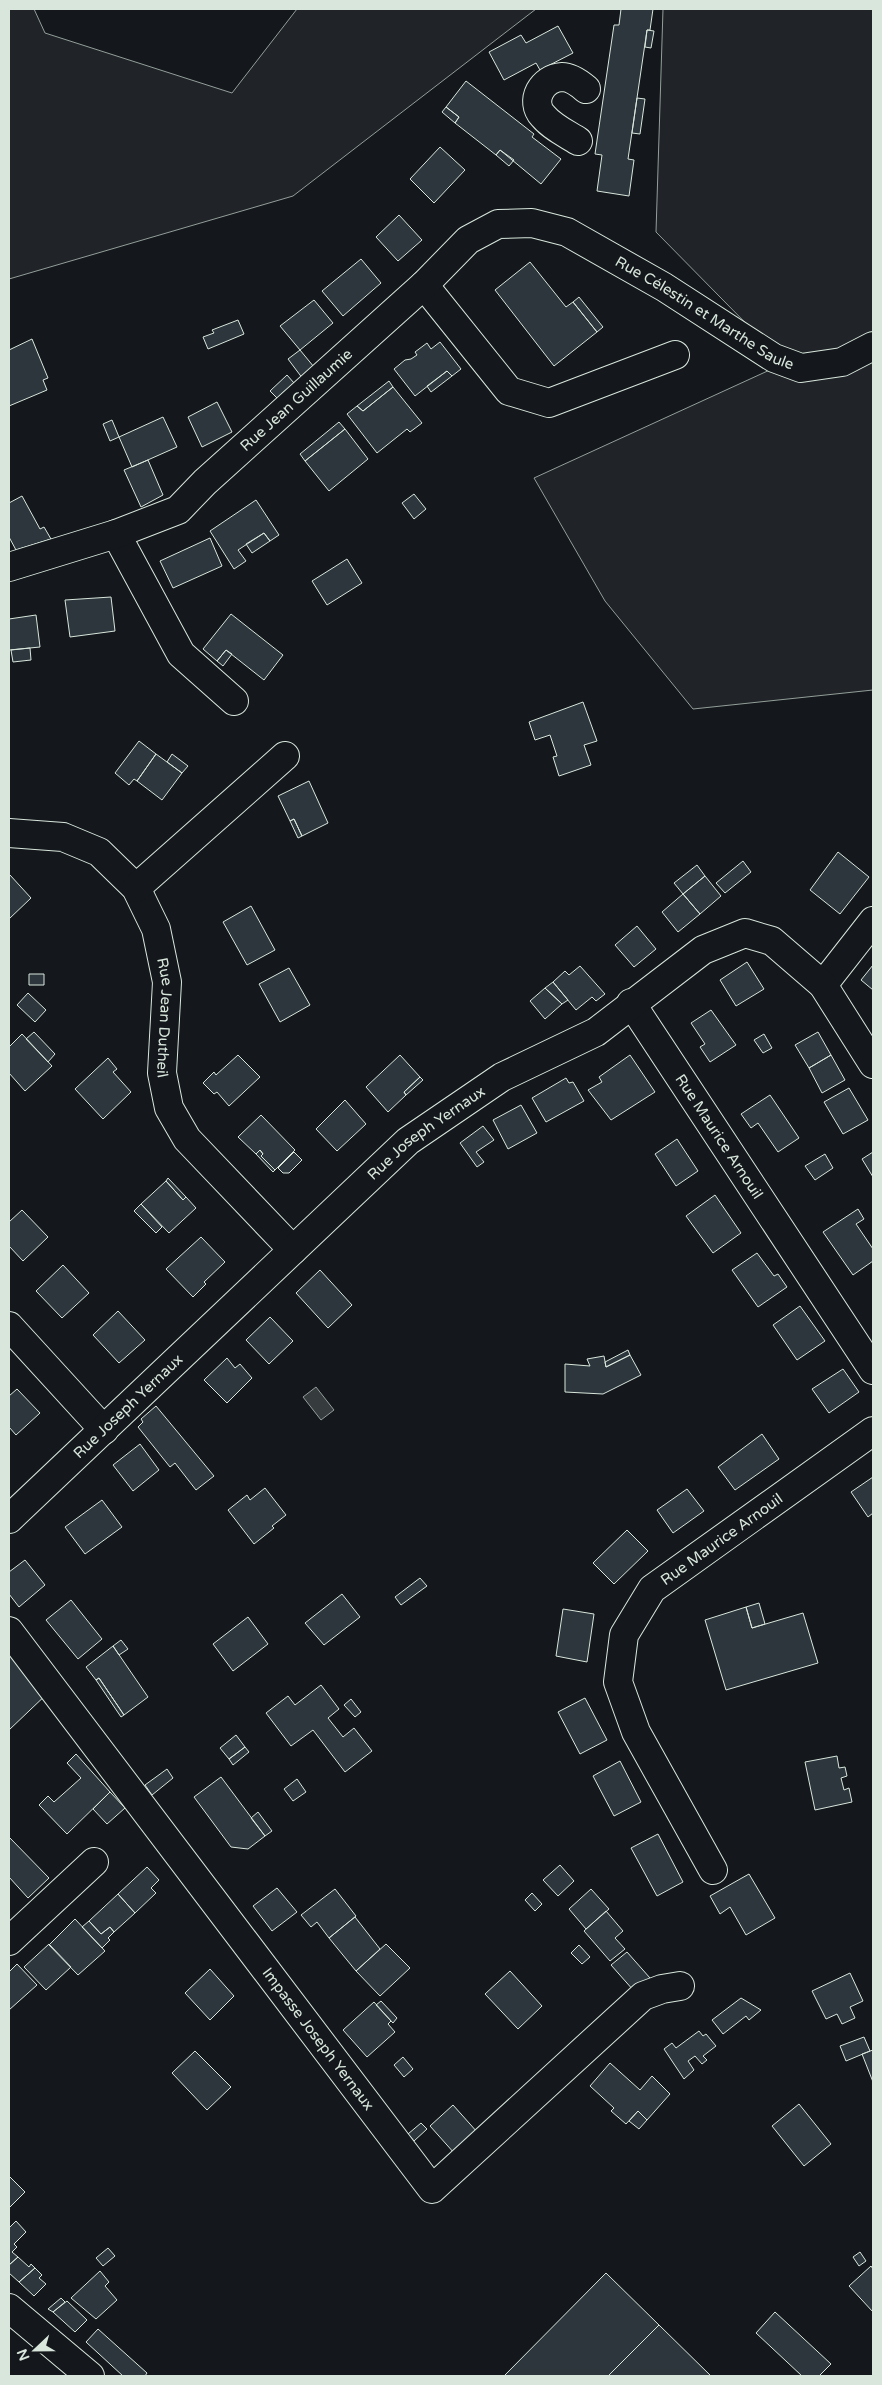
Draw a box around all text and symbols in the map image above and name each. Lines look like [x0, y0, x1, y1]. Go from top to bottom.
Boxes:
street label: Rue Célestin et Marthe Saule [612, 252, 796, 374]
street label: Rue Jean Guillaumie [236, 345, 356, 455]
street label: Rue Jean Dutheil [153, 956, 177, 1079]
street label: Rue Maurice Arnouil [671, 1071, 767, 1202]
street label: Rue Joseph Yernaux [364, 1082, 489, 1184]
street label: Rue Joseph Yernaux [70, 1350, 186, 1462]
street label: Rue Maurice Arnouil [657, 1489, 786, 1589]
street label: Impasse Joseph Yernaux [258, 1964, 378, 2114]
north arrow [10, 2325, 60, 2375]
text: N [13, 2346, 33, 2363]

